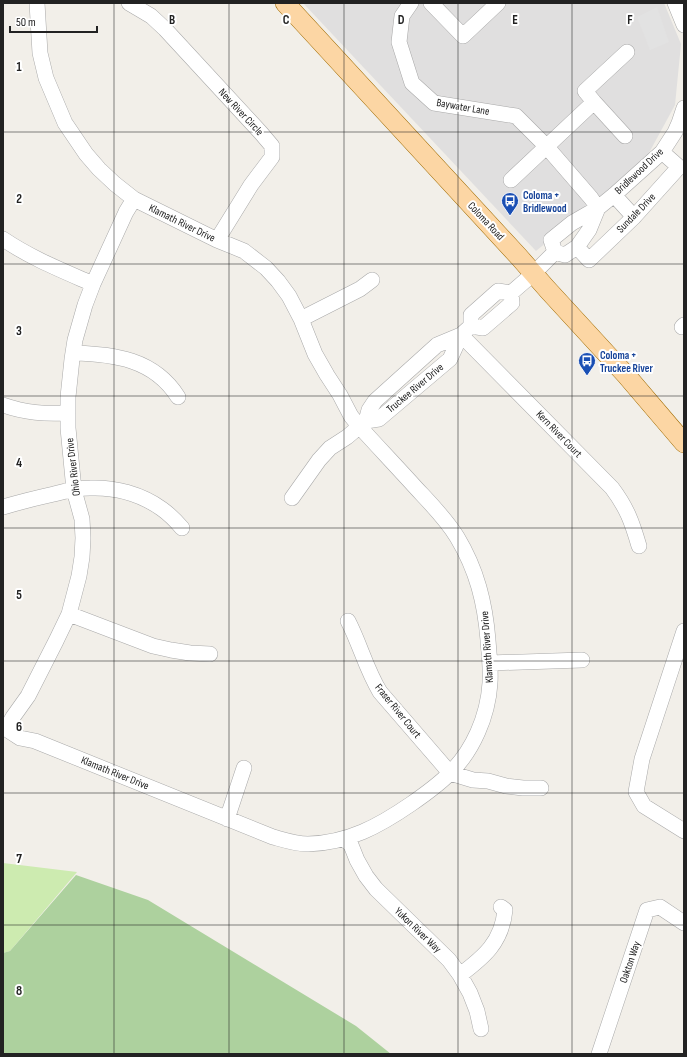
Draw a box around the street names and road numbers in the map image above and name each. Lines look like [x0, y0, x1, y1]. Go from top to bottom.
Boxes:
street label: New River Circle [216, 86, 266, 138]
street label: Baywater Lane [435, 96, 491, 118]
street label: Bridlewood Drive [612, 145, 666, 197]
street label: Sundale Drive [614, 190, 658, 236]
street label: Coloma Road [465, 199, 507, 243]
street label: Klamath River Drive [147, 201, 217, 245]
street label: Truckee River Drive [384, 360, 446, 416]
street label: Kern River Court [533, 408, 585, 461]
street label: Ohio River Drive [63, 437, 83, 497]
street label: Klamath River Drive [478, 611, 496, 683]
street label: Fraser River Court [372, 681, 424, 741]
street label: Klamath River Drive [79, 753, 151, 793]
street label: Yukon River Way [392, 905, 445, 956]
street label: Oakton Way [617, 939, 643, 985]

